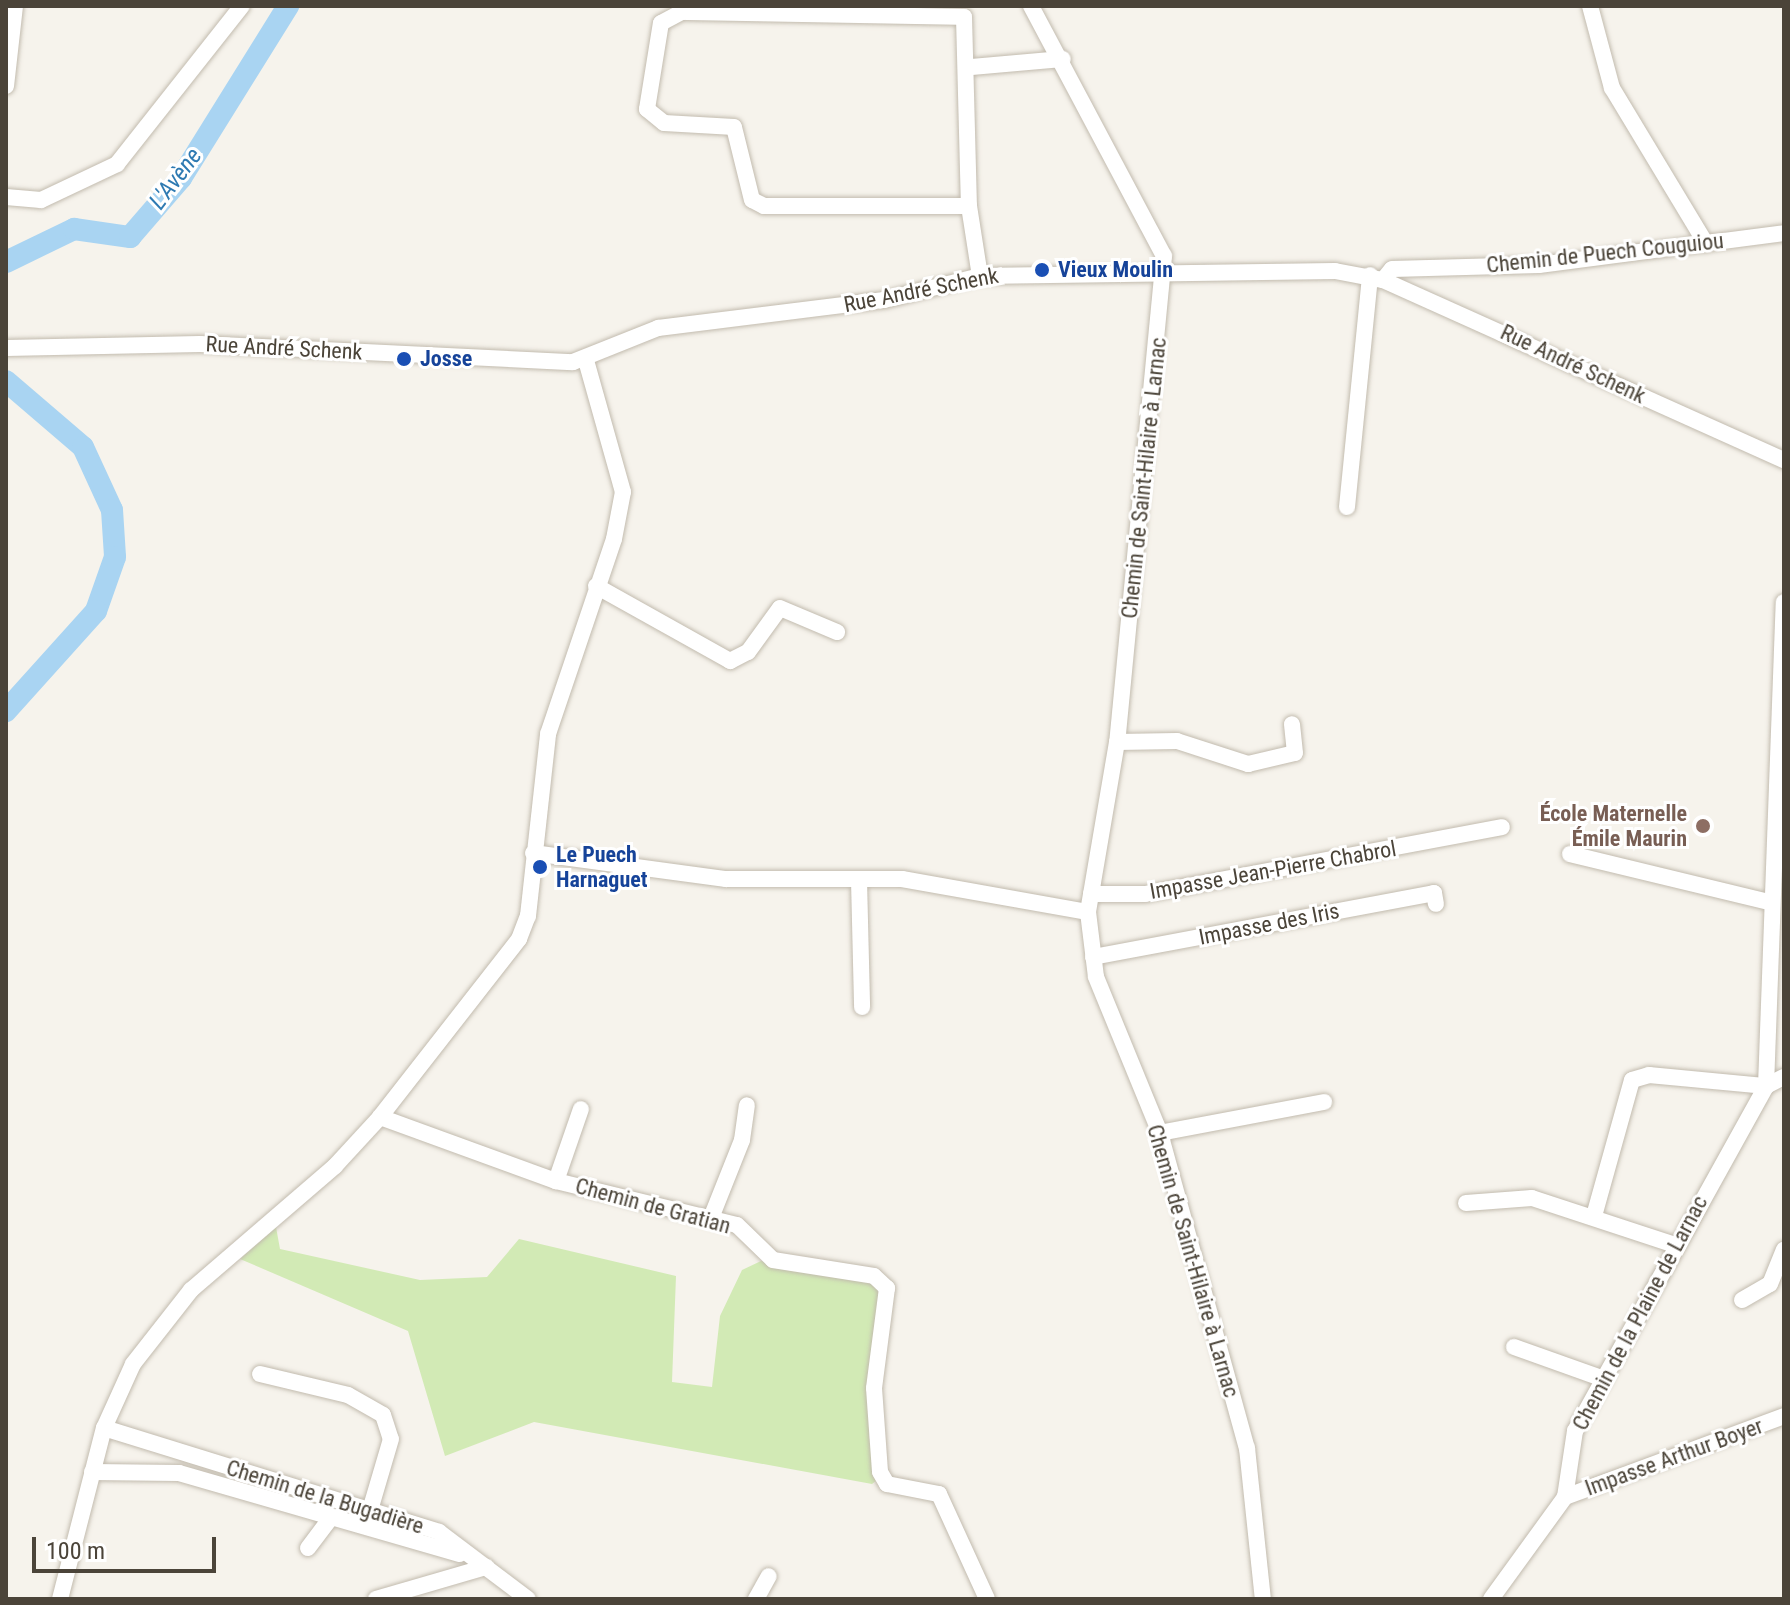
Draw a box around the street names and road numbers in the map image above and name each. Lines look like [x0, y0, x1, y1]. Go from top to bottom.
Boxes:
street label: Chemin de Puech Couguiou [1485, 227, 1725, 279]
street label: Rue André Schenk [841, 262, 1001, 318]
street label: Rue André Schenk [1496, 319, 1650, 409]
street label: Rue André Schenk [205, 331, 363, 365]
street label: Chemin de Saint-Hilaire à Larnac [1116, 336, 1172, 620]
street label: Impasse Jean-Pierre Chabrol [1148, 835, 1398, 905]
street label: Impasse des Iris [1197, 897, 1341, 951]
street label: Chemin de Saint-Hilaire à Larnac [1141, 1122, 1245, 1400]
street label: Chemin de Gratian [573, 1173, 733, 1239]
street label: Chemin de la Plaine de Larnac [1567, 1191, 1713, 1435]
street label: Impasse Arthur Boyer [1582, 1413, 1766, 1501]
street label: Chemin de la Bugadière [223, 1454, 427, 1540]

